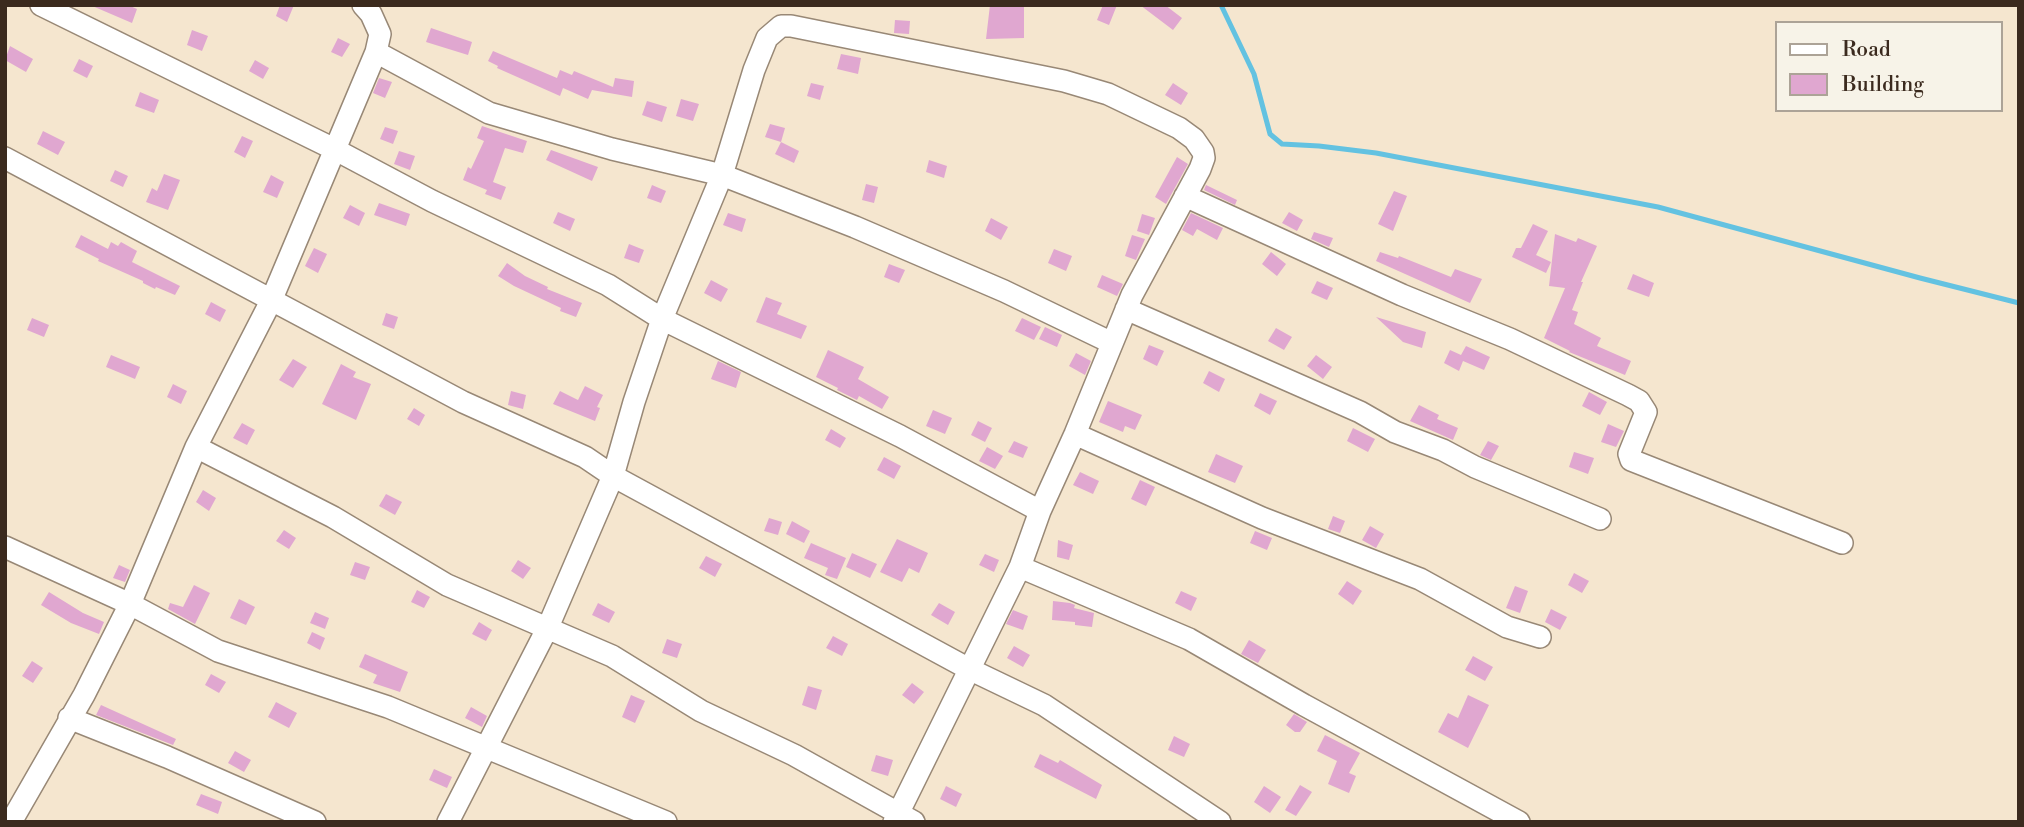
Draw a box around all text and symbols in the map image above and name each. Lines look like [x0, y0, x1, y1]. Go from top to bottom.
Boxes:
legend [1776, 21, 2003, 112]
text: Road [1842, 37, 1891, 63]
text: Building [1842, 72, 1924, 98]

